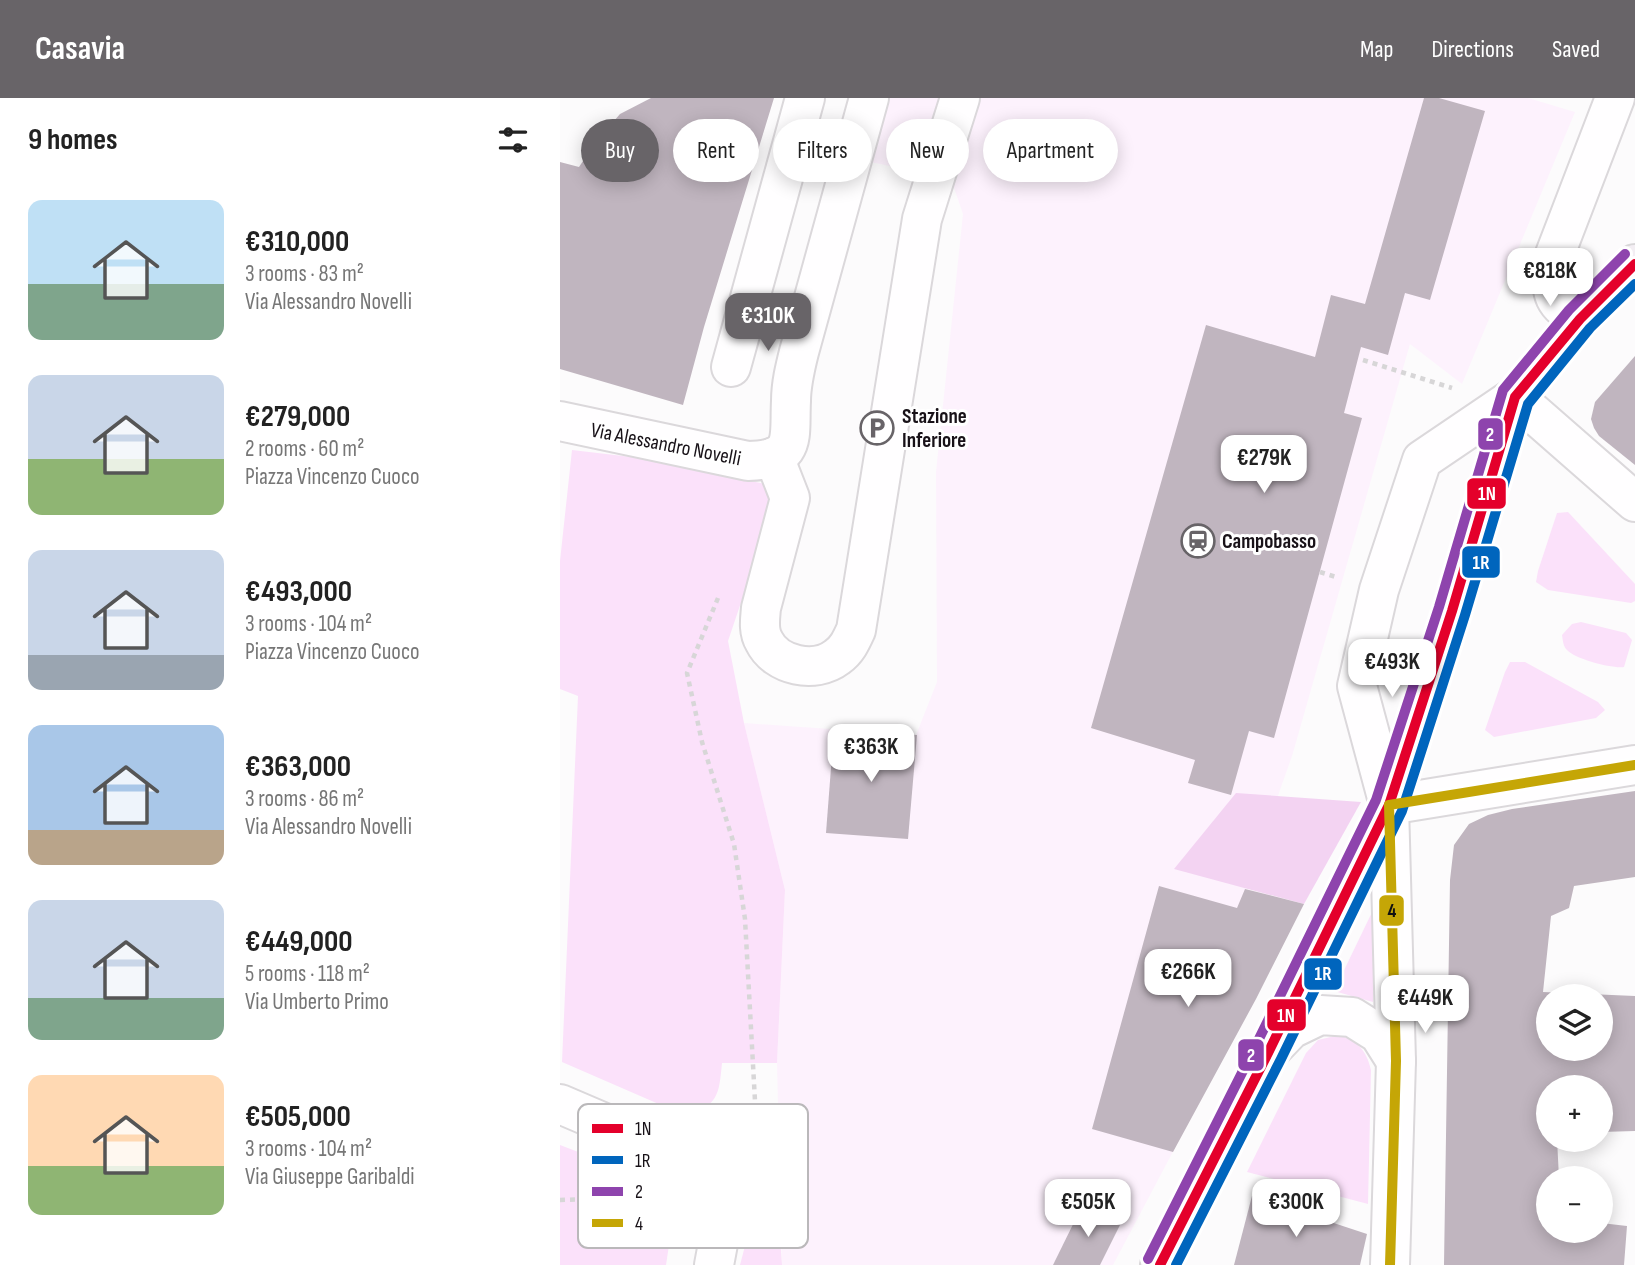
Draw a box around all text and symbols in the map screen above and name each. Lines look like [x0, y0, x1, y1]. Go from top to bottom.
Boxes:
text: Casavia [35, 29, 125, 69]
text: Map [1360, 35, 1393, 64]
text: Directions [1431, 35, 1514, 64]
text: Saved [1552, 35, 1600, 64]
chip: Buy [581, 119, 659, 182]
chip: Rent [673, 119, 759, 182]
chip: Filters [773, 119, 872, 182]
chip: New [886, 119, 969, 182]
chip: Apartment [983, 119, 1118, 182]
icon: filters [494, 121, 532, 159]
text: 9 homes [28, 122, 118, 158]
text: €310,000 [245, 224, 349, 260]
icon: home [84, 228, 168, 312]
pin: €818K [1501, 248, 1599, 308]
text: €818K [1523, 257, 1577, 285]
text: 3 rooms · 83 m² [245, 260, 364, 288]
text: Via Alessandro Novelli [245, 288, 412, 316]
pin: €310K [719, 294, 817, 353]
text: €310K [741, 302, 795, 330]
text: €279,000 [245, 399, 350, 435]
icon: home [84, 403, 168, 487]
place label: Stazione Inferiore [902, 404, 967, 453]
parking icon: Stazione Inferiore [858, 409, 896, 447]
line badge: 2 [1477, 417, 1504, 451]
street label: Via Alessandro Novelli [589, 418, 743, 471]
text: 2 [1486, 424, 1494, 447]
text: 2 rooms · 60 m² [245, 435, 364, 463]
pin: €279K [1215, 436, 1313, 495]
text: €279K [1237, 444, 1291, 472]
text: Piazza Vincenzo Cuoco [245, 463, 420, 491]
line badge: 1N [1466, 477, 1507, 510]
text: 1N [1478, 483, 1496, 506]
station icon: Campobasso [1179, 522, 1217, 560]
place label: Campobasso [1222, 529, 1316, 554]
line badge: 1R [1461, 545, 1501, 579]
text: 1R [1473, 552, 1489, 575]
text: €493,000 [245, 574, 352, 610]
icon: home [84, 578, 168, 662]
text: 3 rooms · 104 m² [245, 610, 372, 638]
text: Piazza Vincenzo Cuoco [245, 638, 420, 666]
pin: €493K [1343, 640, 1441, 699]
text: €493K [1364, 648, 1420, 676]
pin: €363K [822, 724, 920, 784]
text: €363K [844, 733, 898, 761]
text: €363,000 [245, 749, 351, 785]
icon: home [84, 753, 168, 837]
text: 3 rooms · 86 m² [245, 785, 364, 813]
text: Via Alessandro Novelli [245, 813, 412, 841]
line badge: 4 [1378, 894, 1405, 927]
text: 4 [1388, 900, 1397, 923]
text: €449,000 [245, 924, 353, 960]
icon: home [84, 928, 168, 1012]
pin: €266K [1139, 950, 1237, 1009]
line badge: 1R [1303, 957, 1343, 991]
text: €266K [1160, 958, 1216, 986]
text: 5 rooms · 118 m² [245, 960, 370, 988]
text: 1R [1315, 963, 1331, 986]
pin: €449K [1376, 976, 1474, 1035]
text: €449K [1397, 984, 1453, 1012]
map controls [1536, 984, 1613, 1243]
button: layers [1536, 984, 1613, 1061]
text: Via Umberto Primo [245, 988, 389, 1016]
line badge: 1N [1266, 998, 1307, 1032]
text: 1N [1277, 1005, 1295, 1028]
line badge: 2 [1237, 1038, 1265, 1072]
text: 2 [1247, 1045, 1255, 1068]
button: + [1536, 1075, 1613, 1152]
text: €505,000 [245, 1099, 351, 1135]
icon: home [84, 1103, 168, 1187]
legend [578, 1104, 808, 1248]
text: 1N [635, 1118, 651, 1141]
text: 3 rooms · 104 m² [245, 1135, 372, 1163]
text: 1R [635, 1150, 651, 1173]
text: Via Giuseppe Garibaldi [245, 1163, 415, 1191]
button: − [1536, 1166, 1613, 1243]
pin: €505K [1039, 1180, 1137, 1239]
pin: €300K [1247, 1180, 1345, 1239]
text: 2 [635, 1181, 643, 1204]
text: €505K [1061, 1188, 1115, 1216]
text: €300K [1268, 1188, 1324, 1216]
text: 4 [635, 1213, 643, 1236]

